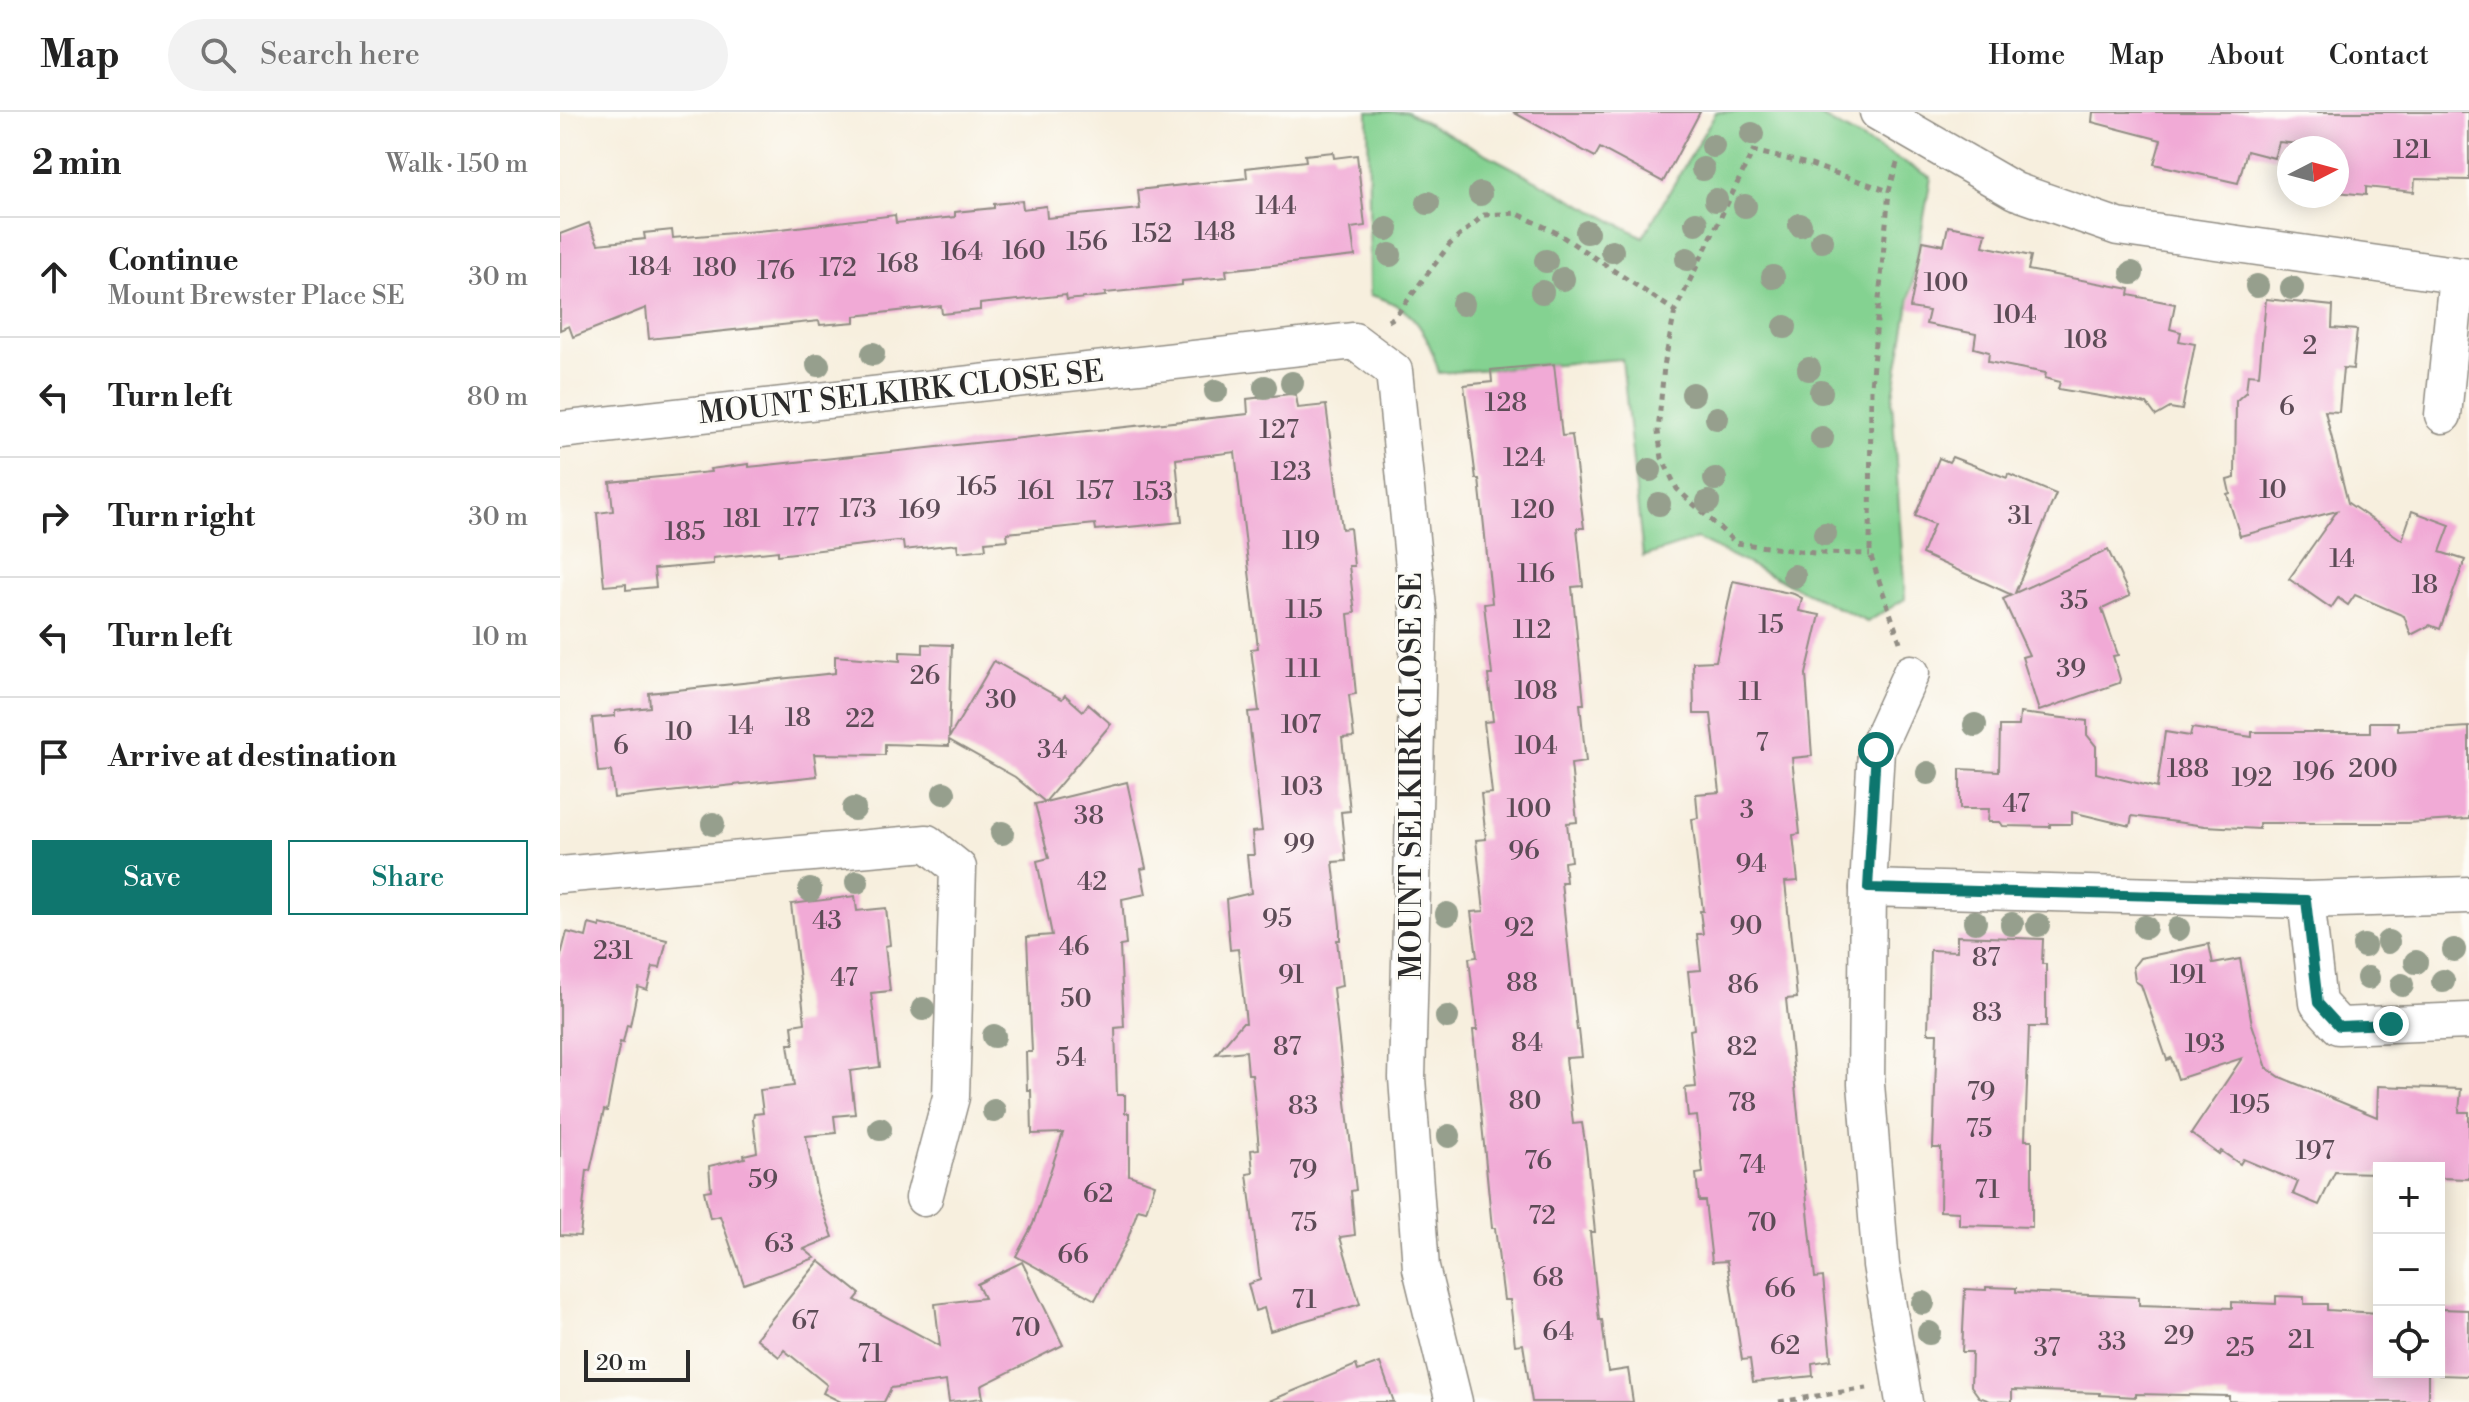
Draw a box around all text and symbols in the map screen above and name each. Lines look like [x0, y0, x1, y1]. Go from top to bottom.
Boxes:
search box [168, 19, 728, 91]
text: Map [40, 32, 120, 79]
icon: search [196, 33, 240, 77]
text: Search here [260, 36, 420, 74]
text: Home [1989, 38, 2065, 73]
text: Map [2109, 38, 2164, 73]
text: About [2208, 38, 2285, 73]
text: Contact [2329, 38, 2429, 73]
house number: 121 [2393, 134, 2431, 166]
north arrow [2277, 136, 2349, 208]
text: 2 min [32, 143, 121, 185]
text: Walk · 150 m [386, 148, 528, 180]
house number: 144 [1255, 190, 1297, 222]
house number: 148 [1194, 216, 1236, 248]
house number: 152 [1132, 218, 1172, 250]
house number: 156 [1066, 226, 1108, 258]
house number: 160 [1002, 235, 1046, 267]
house number: 164 [941, 236, 983, 268]
text: Continue [108, 242, 239, 280]
house number: 168 [877, 248, 919, 280]
house number: 184 [629, 251, 671, 283]
house number: 180 [693, 252, 737, 284]
house number: 172 [819, 252, 857, 284]
icon: ahead [32, 255, 76, 299]
house number: 176 [757, 255, 795, 287]
text: 30 m [468, 261, 528, 293]
house number: 100 [1924, 267, 1968, 299]
text: Mount Brewster Place SE [108, 280, 405, 312]
house number: 104 [1993, 299, 2037, 331]
house number: 108 [2064, 324, 2108, 356]
house number: 2 [2303, 330, 2317, 362]
street label: MOUNT SELKIRK CLOSE SE [697, 353, 1106, 433]
icon: left [32, 375, 76, 419]
text: Turn left [108, 378, 232, 416]
text: 80 m [467, 381, 528, 413]
house number: 128 [1485, 387, 1527, 419]
house number: 6 [2279, 391, 2295, 423]
house number: 127 [1259, 414, 1299, 446]
house number: 124 [1503, 442, 1545, 474]
house number: 123 [1271, 456, 1311, 488]
house number: 165 [957, 471, 997, 503]
house number: 10 [2259, 474, 2287, 506]
house number: 161 [1018, 475, 1054, 507]
house number: 157 [1076, 475, 1114, 507]
house number: 153 [1133, 476, 1173, 508]
house number: 173 [839, 493, 877, 525]
house number: 169 [899, 494, 941, 526]
house number: 120 [1511, 494, 1555, 526]
icon: right [32, 495, 76, 539]
text: Turn right [108, 498, 255, 536]
house number: 31 [2008, 500, 2032, 532]
text: 30 m [468, 501, 528, 533]
house number: 177 [783, 502, 819, 534]
house number: 181 [723, 503, 761, 535]
house number: 185 [665, 516, 705, 548]
house number: 119 [1282, 525, 1320, 557]
house number: 14 [2329, 543, 2355, 575]
house number: 116 [1517, 558, 1555, 590]
house number: 18 [2412, 569, 2438, 601]
street label: MOUNT SELKIRK CLOSE SE [1393, 572, 1431, 980]
house number: 35 [2060, 585, 2088, 617]
house number: 115 [1285, 594, 1323, 626]
house number: 15 [1758, 609, 1784, 641]
house number: 112 [1513, 614, 1551, 646]
icon: left [32, 615, 76, 659]
text: Turn left [108, 618, 232, 656]
text: 10 m [472, 621, 528, 653]
house number: 111 [1285, 653, 1321, 685]
house number: 39 [2056, 653, 2086, 685]
house number: 26 [910, 660, 940, 692]
house number: 108 [1514, 675, 1558, 707]
house number: 11 [1738, 676, 1762, 708]
house number: 30 [985, 684, 1017, 716]
house number: 18 [785, 702, 811, 734]
house number: 22 [845, 703, 875, 735]
house number: 107 [1281, 709, 1321, 741]
house number: 14 [728, 710, 754, 742]
house number: 10 [665, 716, 693, 748]
house number: 7 [1755, 727, 1769, 759]
house number: 6 [613, 730, 629, 762]
house number: 104 [1514, 730, 1558, 762]
route start [1858, 732, 1894, 768]
house number: 34 [1037, 734, 1067, 766]
icon: arrive [32, 735, 76, 779]
text: Arrive at destination [108, 738, 397, 776]
house number: 188 [2167, 753, 2209, 785]
house number: 200 [2348, 753, 2398, 785]
house number: 196 [2293, 756, 2335, 788]
house number: 192 [2232, 762, 2272, 794]
house number: 103 [1281, 771, 1323, 803]
house number: 47 [2002, 788, 2030, 820]
house number: 100 [1507, 793, 1551, 825]
house number: 3 [1740, 794, 1754, 826]
house number: 38 [1074, 800, 1104, 832]
house number: 99 [1283, 828, 1315, 860]
house number: 96 [1508, 835, 1540, 867]
button: Save [32, 840, 272, 915]
button: Share [288, 840, 528, 915]
house number: 94 [1735, 848, 1767, 880]
house number: 42 [1077, 866, 1107, 898]
house number: 95 [1262, 903, 1292, 935]
house number: 43 [812, 905, 842, 937]
house number: 90 [1730, 910, 1763, 942]
house number: 92 [1504, 912, 1534, 944]
house number: 46 [1058, 931, 1090, 963]
house number: 231 [593, 935, 633, 967]
house number: 87 [1972, 942, 2000, 974]
house number: 91 [1278, 959, 1304, 991]
house number: 191 [2170, 959, 2206, 991]
house number: 47 [830, 962, 858, 994]
house number: 88 [1506, 967, 1538, 999]
house number: 86 [1727, 969, 1759, 1001]
house number: 50 [1060, 983, 1092, 1015]
house number: 83 [1972, 997, 2002, 1029]
route end [2373, 1006, 2409, 1042]
house number: 84 [1511, 1027, 1543, 1059]
house number: 193 [2185, 1028, 2225, 1060]
house number: 87 [1273, 1031, 1301, 1063]
house number: 82 [1727, 1031, 1757, 1063]
house number: 54 [1056, 1042, 1086, 1074]
house number: 79 [1967, 1076, 1995, 1108]
house number: 80 [1508, 1085, 1542, 1117]
house number: 78 [1728, 1087, 1756, 1119]
house number: 195 [2230, 1089, 2270, 1121]
house number: 83 [1288, 1090, 1318, 1122]
house number: 75 [1966, 1113, 1992, 1145]
house number: 197 [2295, 1135, 2335, 1167]
house number: 76 [1524, 1145, 1552, 1177]
house number: 74 [1738, 1149, 1766, 1181]
house number: 79 [1289, 1154, 1317, 1186]
map controls [2373, 1162, 2445, 1378]
button: + [2373, 1162, 2445, 1234]
house number: 59 [748, 1164, 778, 1196]
house number: 71 [1974, 1174, 2000, 1206]
house number: 62 [1083, 1178, 1113, 1210]
house number: 72 [1528, 1200, 1556, 1232]
house number: 75 [1291, 1207, 1317, 1239]
house number: 70 [1747, 1207, 1777, 1239]
house number: 63 [764, 1228, 794, 1260]
button: − [2373, 1234, 2445, 1306]
house number: 66 [1057, 1239, 1089, 1271]
house number: 68 [1532, 1262, 1564, 1294]
house number: 66 [1764, 1273, 1796, 1305]
house number: 71 [1291, 1284, 1317, 1316]
house number: 67 [791, 1305, 819, 1337]
button: locate [2373, 1306, 2445, 1378]
house number: 70 [1011, 1312, 1041, 1344]
house number: 64 [1542, 1316, 1574, 1348]
house number: 29 [2164, 1320, 2194, 1352]
house number: 21 [2288, 1324, 2314, 1356]
house number: 33 [2098, 1326, 2126, 1358]
house number: 62 [1770, 1330, 1800, 1362]
house number: 37 [2034, 1332, 2060, 1364]
house number: 25 [2225, 1332, 2255, 1364]
house number: 71 [857, 1338, 883, 1370]
scale bar [584, 1346, 690, 1382]
text: 20 m [596, 1350, 647, 1377]

